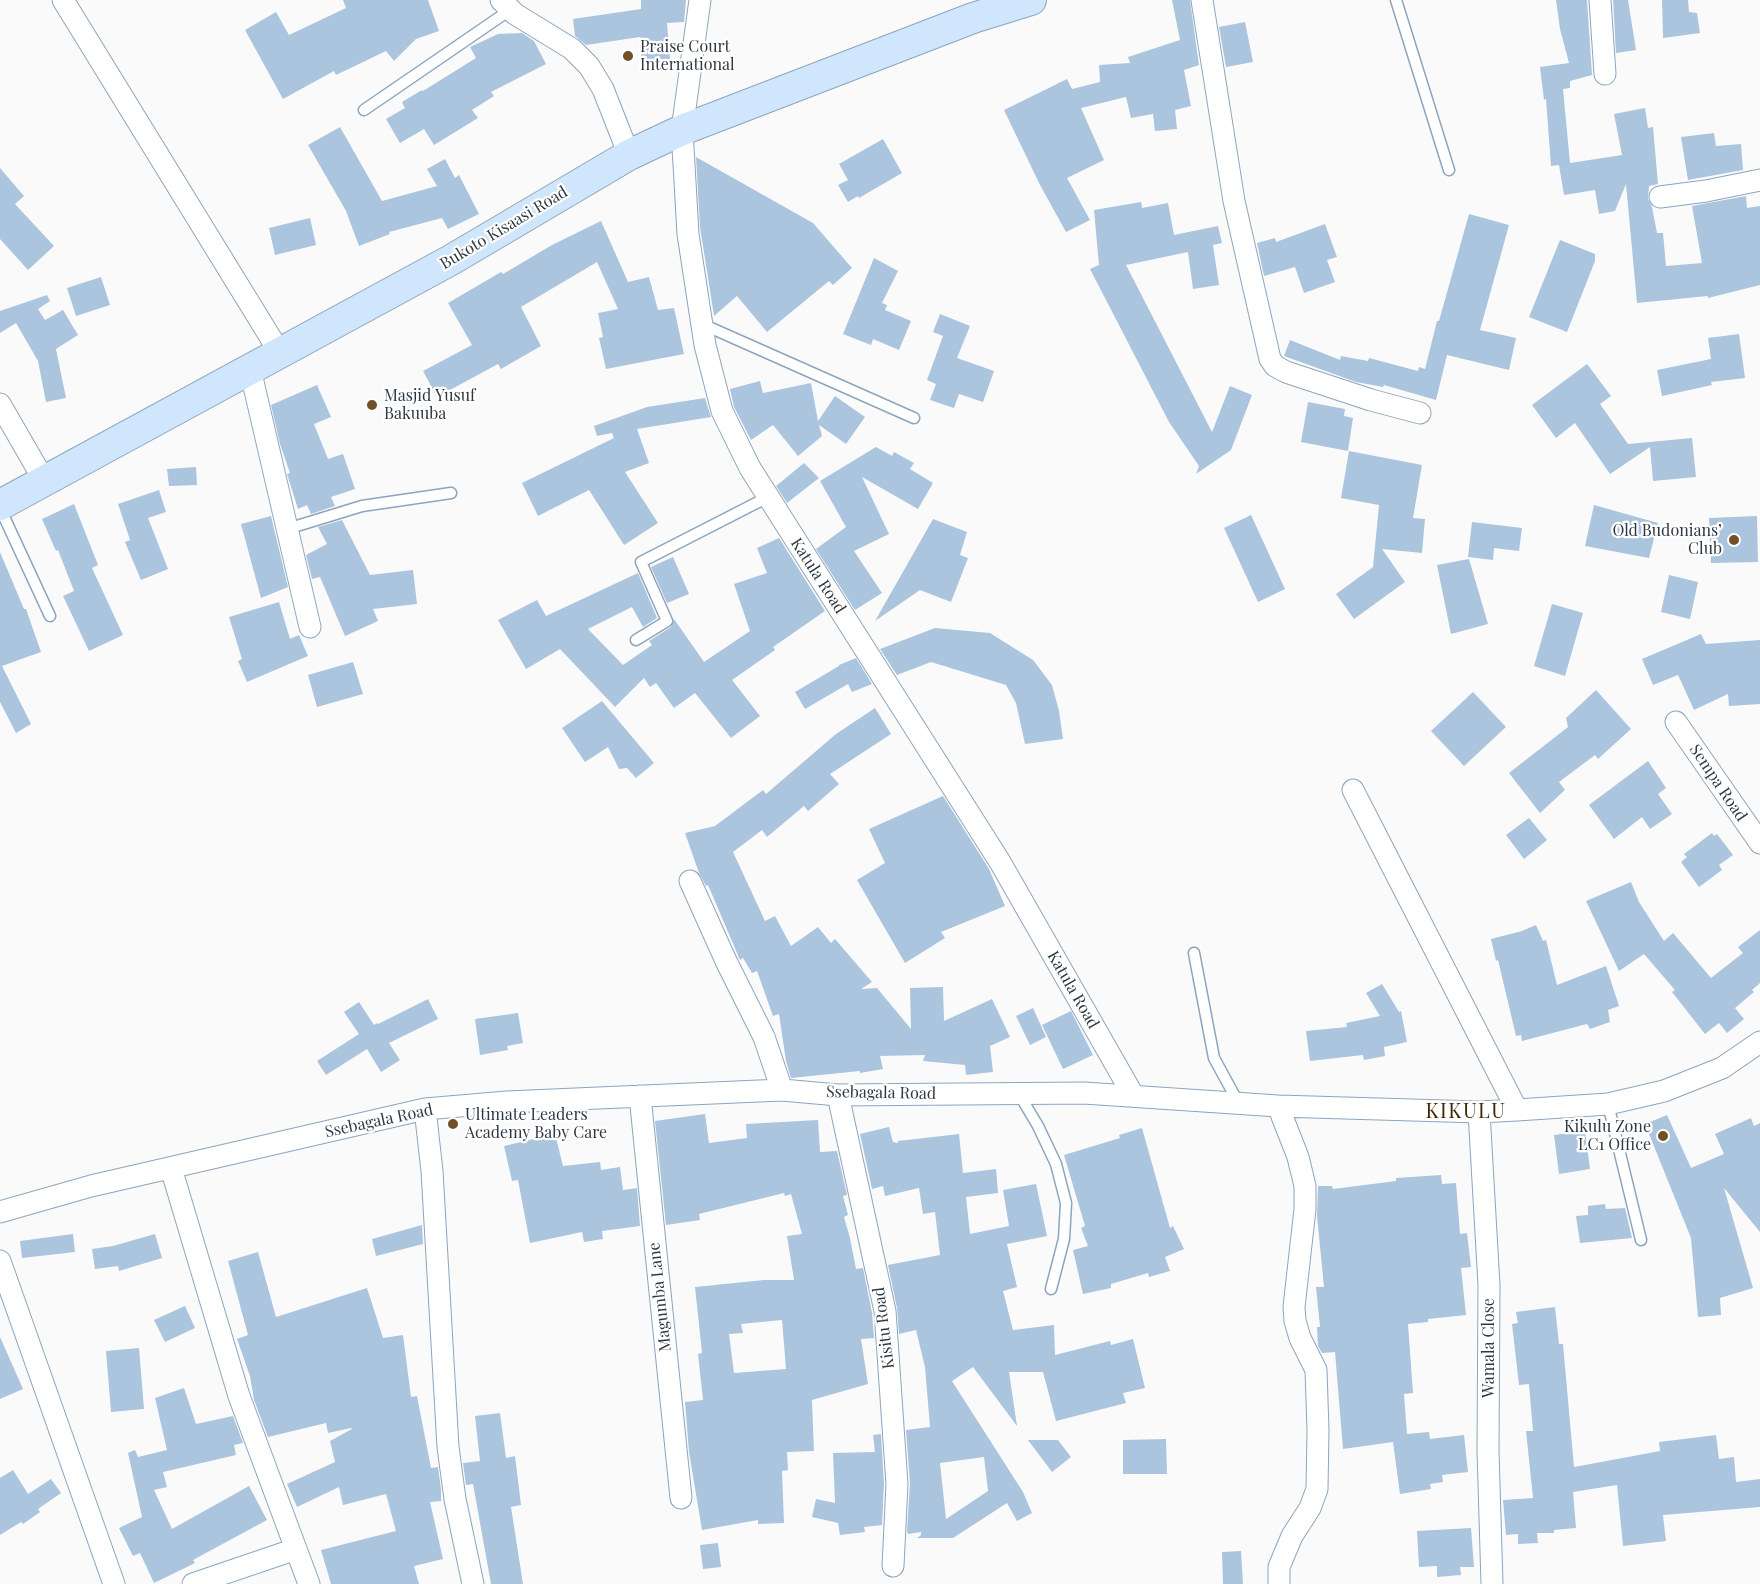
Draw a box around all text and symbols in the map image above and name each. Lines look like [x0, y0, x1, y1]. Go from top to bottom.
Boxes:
place label: Praise Court International [640, 37, 735, 75]
marker: Praise Court International [621, 49, 635, 63]
street label: Bukoto Kisaasi Road [437, 182, 571, 274]
place label: Masjid Yusuf Bakuuba [384, 386, 475, 424]
marker: Masjid Yusuf Bakuuba [365, 398, 379, 412]
place label: Old Budonians’ Club [1612, 521, 1722, 559]
marker: Old Budonians’ Club [1727, 533, 1741, 547]
street label: Katula Road [786, 535, 850, 617]
street label: Sempa Road [1685, 741, 1751, 825]
street label: Katula Road [1043, 948, 1103, 1032]
street label: Ssebagala Road [826, 1082, 936, 1104]
street label: Ssebagala Road [323, 1100, 435, 1142]
district label: KIKULU [1425, 1100, 1507, 1124]
place label: Ultimate Leaders Academy Baby Care [465, 1105, 607, 1143]
marker: Ultimate Leaders Academy Baby Care [446, 1117, 460, 1131]
place label: Kikulu Zone LC1 Office [1564, 1117, 1651, 1155]
marker: Kikulu Zone LC1 Office [1656, 1129, 1670, 1143]
street label: Magumba Lane [645, 1241, 675, 1353]
street label: Kisitu Road [869, 1286, 899, 1370]
street label: Wamala Close [1479, 1298, 1499, 1398]

